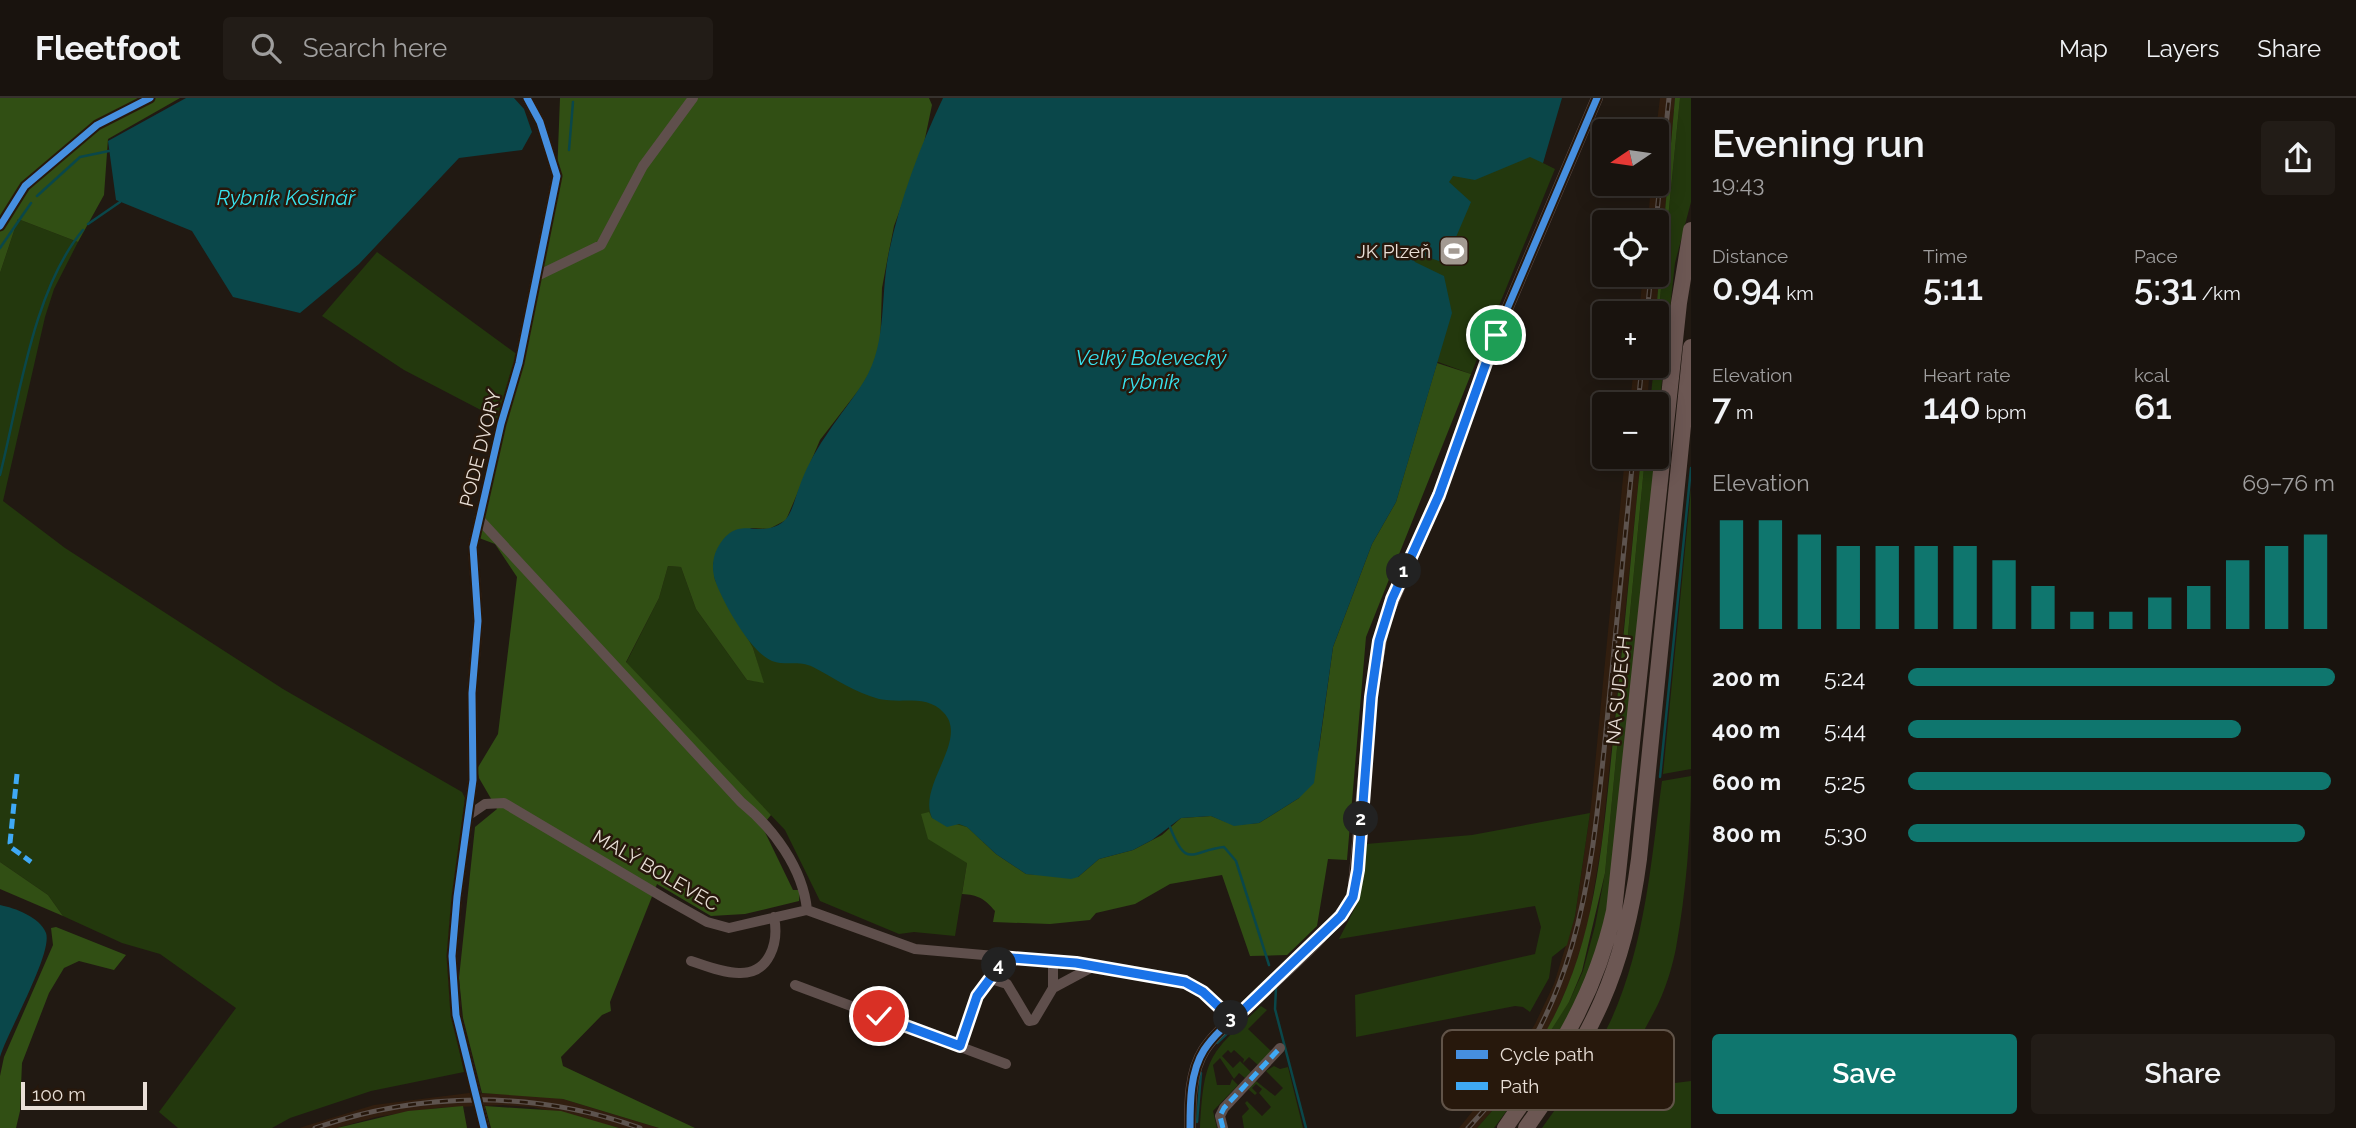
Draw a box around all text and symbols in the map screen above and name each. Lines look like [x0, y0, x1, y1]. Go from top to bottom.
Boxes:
search box [223, 17, 713, 80]
text: Fleetfoot [35, 29, 181, 68]
icon: search [247, 29, 285, 67]
text: Search here [303, 33, 447, 63]
text: Map [2059, 34, 2108, 63]
text: Layers [2146, 34, 2219, 63]
text: Share [2257, 34, 2321, 63]
north arrow [1592, 119, 1670, 196]
map controls [1592, 119, 1669, 469]
text: Evening run [1712, 121, 1925, 166]
button: share [2261, 121, 2335, 195]
text: 19:43 [1712, 170, 1765, 197]
water label: Rybník Košinář [217, 185, 356, 210]
button: locate [1592, 210, 1669, 287]
sports icon: JK Plzeň [1437, 234, 1471, 268]
place label: JK Plzeň [1357, 240, 1431, 262]
text: Distance [1712, 245, 1788, 267]
text: Time [1923, 245, 1967, 267]
text: Pace [2134, 245, 2178, 267]
text: 0.94 [1712, 267, 1781, 308]
text: 5:11 [1923, 267, 1983, 308]
text: 5:31 [2134, 267, 2197, 308]
text: km [1781, 282, 1814, 304]
text: /km [2197, 282, 2241, 304]
button: + [1592, 301, 1669, 378]
pin [1466, 305, 1526, 365]
icon: arrive [1477, 316, 1515, 354]
water label: Velký Bolevecký rybník [1076, 345, 1227, 394]
text: Elevation [1712, 364, 1793, 386]
text: Heart rate [1923, 364, 2011, 386]
text: kcal [2134, 364, 2170, 386]
street label: PODE DVORY [455, 386, 505, 509]
text: 7 [1712, 386, 1731, 427]
text: 140 [1923, 386, 1981, 427]
text: 61 [2134, 386, 2172, 427]
button: − [1592, 392, 1669, 469]
text: m [1731, 401, 1754, 423]
text: bpm [1981, 401, 2026, 423]
text: Elevation [1712, 469, 1810, 496]
text: 69–76 m [2242, 469, 2335, 496]
pin: 1 [1386, 554, 1422, 588]
text: 1 [1399, 559, 1408, 581]
street label: NA SUDECH [1601, 634, 1635, 746]
text: 200 m [1712, 664, 1780, 691]
text: 5:24 [1824, 664, 1865, 691]
text: 400 m [1712, 716, 1780, 743]
text: 5:44 [1824, 716, 1866, 743]
text: 600 m [1712, 768, 1781, 795]
text: 5:25 [1824, 768, 1865, 795]
pin: 2 [1344, 802, 1378, 836]
text: 2 [1355, 807, 1366, 829]
text: 800 m [1712, 820, 1781, 847]
text: 5:30 [1824, 820, 1867, 847]
street label: MALÝ BOLEVEC [589, 825, 723, 915]
pin: 4 [982, 948, 1016, 982]
text: 4 [993, 953, 1004, 975]
pin [849, 986, 909, 1046]
icon: check [860, 997, 898, 1035]
pin: 3 [1214, 1000, 1248, 1035]
text: 3 [1225, 1006, 1236, 1028]
legend [1442, 1030, 1674, 1110]
button: Save [1712, 1034, 2017, 1114]
button: Share [2031, 1034, 2335, 1114]
text: Cycle path [1500, 1043, 1594, 1065]
text: Path [1500, 1075, 1539, 1097]
scale bar [21, 1079, 147, 1111]
text: 100 m [32, 1083, 86, 1105]

